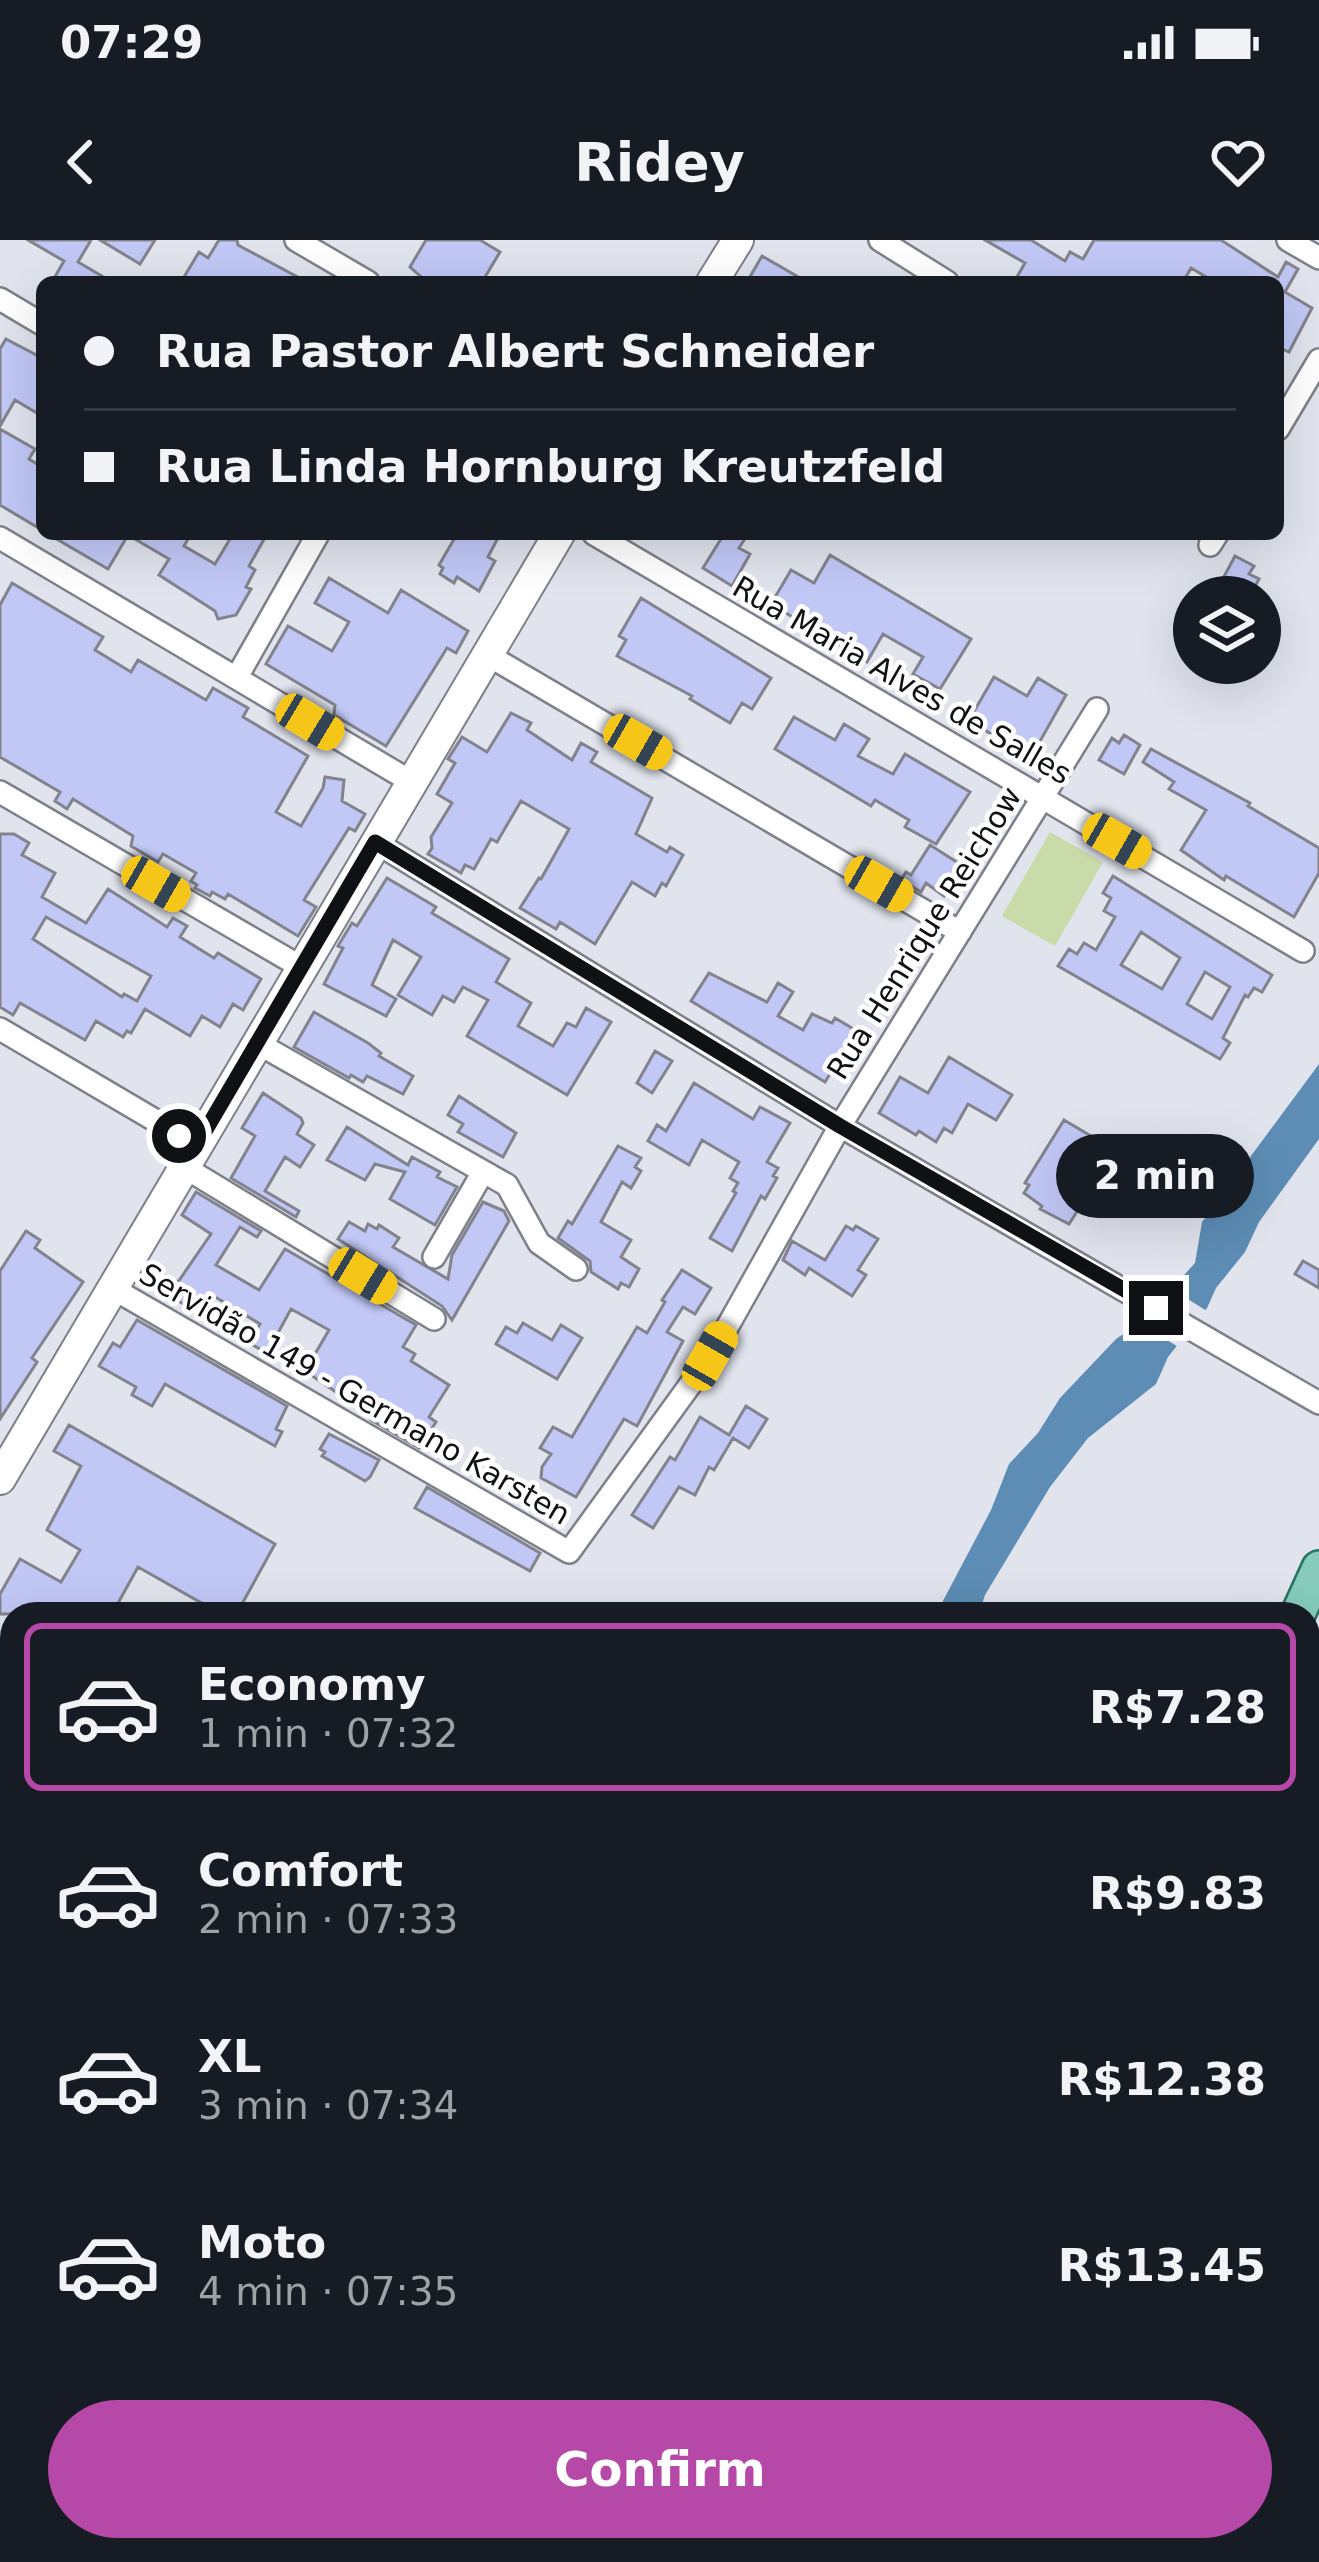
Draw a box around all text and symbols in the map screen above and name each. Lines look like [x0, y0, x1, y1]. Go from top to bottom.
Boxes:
text: 07:29 [60, 16, 203, 69]
icon: back [48, 129, 114, 195]
icon: heart [1205, 129, 1271, 195]
text: Ridey [574, 131, 745, 194]
text: Rua Pastor Albert Schneider [156, 325, 874, 378]
text: Rua Linda Hornburg Kreutzfeld [156, 440, 945, 493]
street label: Rua Maria Alves de Salles [727, 569, 1077, 791]
map controls [1173, 576, 1281, 684]
button: layers [1173, 576, 1281, 684]
car [270, 688, 350, 756]
car [598, 708, 678, 776]
street label: Rua Henrique Reichow [820, 780, 1028, 1086]
car [1077, 807, 1157, 875]
car [116, 850, 196, 918]
car [839, 850, 919, 918]
route start [152, 1109, 206, 1163]
callout: 2 min [1057, 1134, 1255, 1218]
text: 2 min [1094, 1153, 1216, 1198]
car [323, 1242, 403, 1310]
street label: Servidão 149 - Germano Karsten [134, 1256, 576, 1532]
route end [1129, 1281, 1183, 1335]
car [676, 1316, 744, 1396]
icon: car [54, 1653, 162, 1761]
text: Economy [198, 1658, 426, 1711]
text: R$7.28 [1089, 1681, 1266, 1734]
text: 1 min · 07:32 [198, 1711, 458, 1756]
icon: car [54, 1839, 162, 1947]
text: Comfort [198, 1844, 403, 1897]
text: R$9.83 [1089, 1867, 1266, 1920]
text: 2 min · 07:33 [198, 1897, 458, 1942]
icon: car [54, 2025, 162, 2133]
text: XL [198, 2030, 261, 2083]
text: R$12.38 [1058, 2053, 1266, 2106]
text: 3 min · 07:34 [198, 2083, 458, 2128]
icon: car [54, 2211, 162, 2319]
text: Moto [198, 2216, 326, 2269]
text: R$13.45 [1058, 2239, 1266, 2292]
text: 4 min · 07:35 [198, 2269, 458, 2314]
button: Confirm [48, 2400, 1272, 2538]

